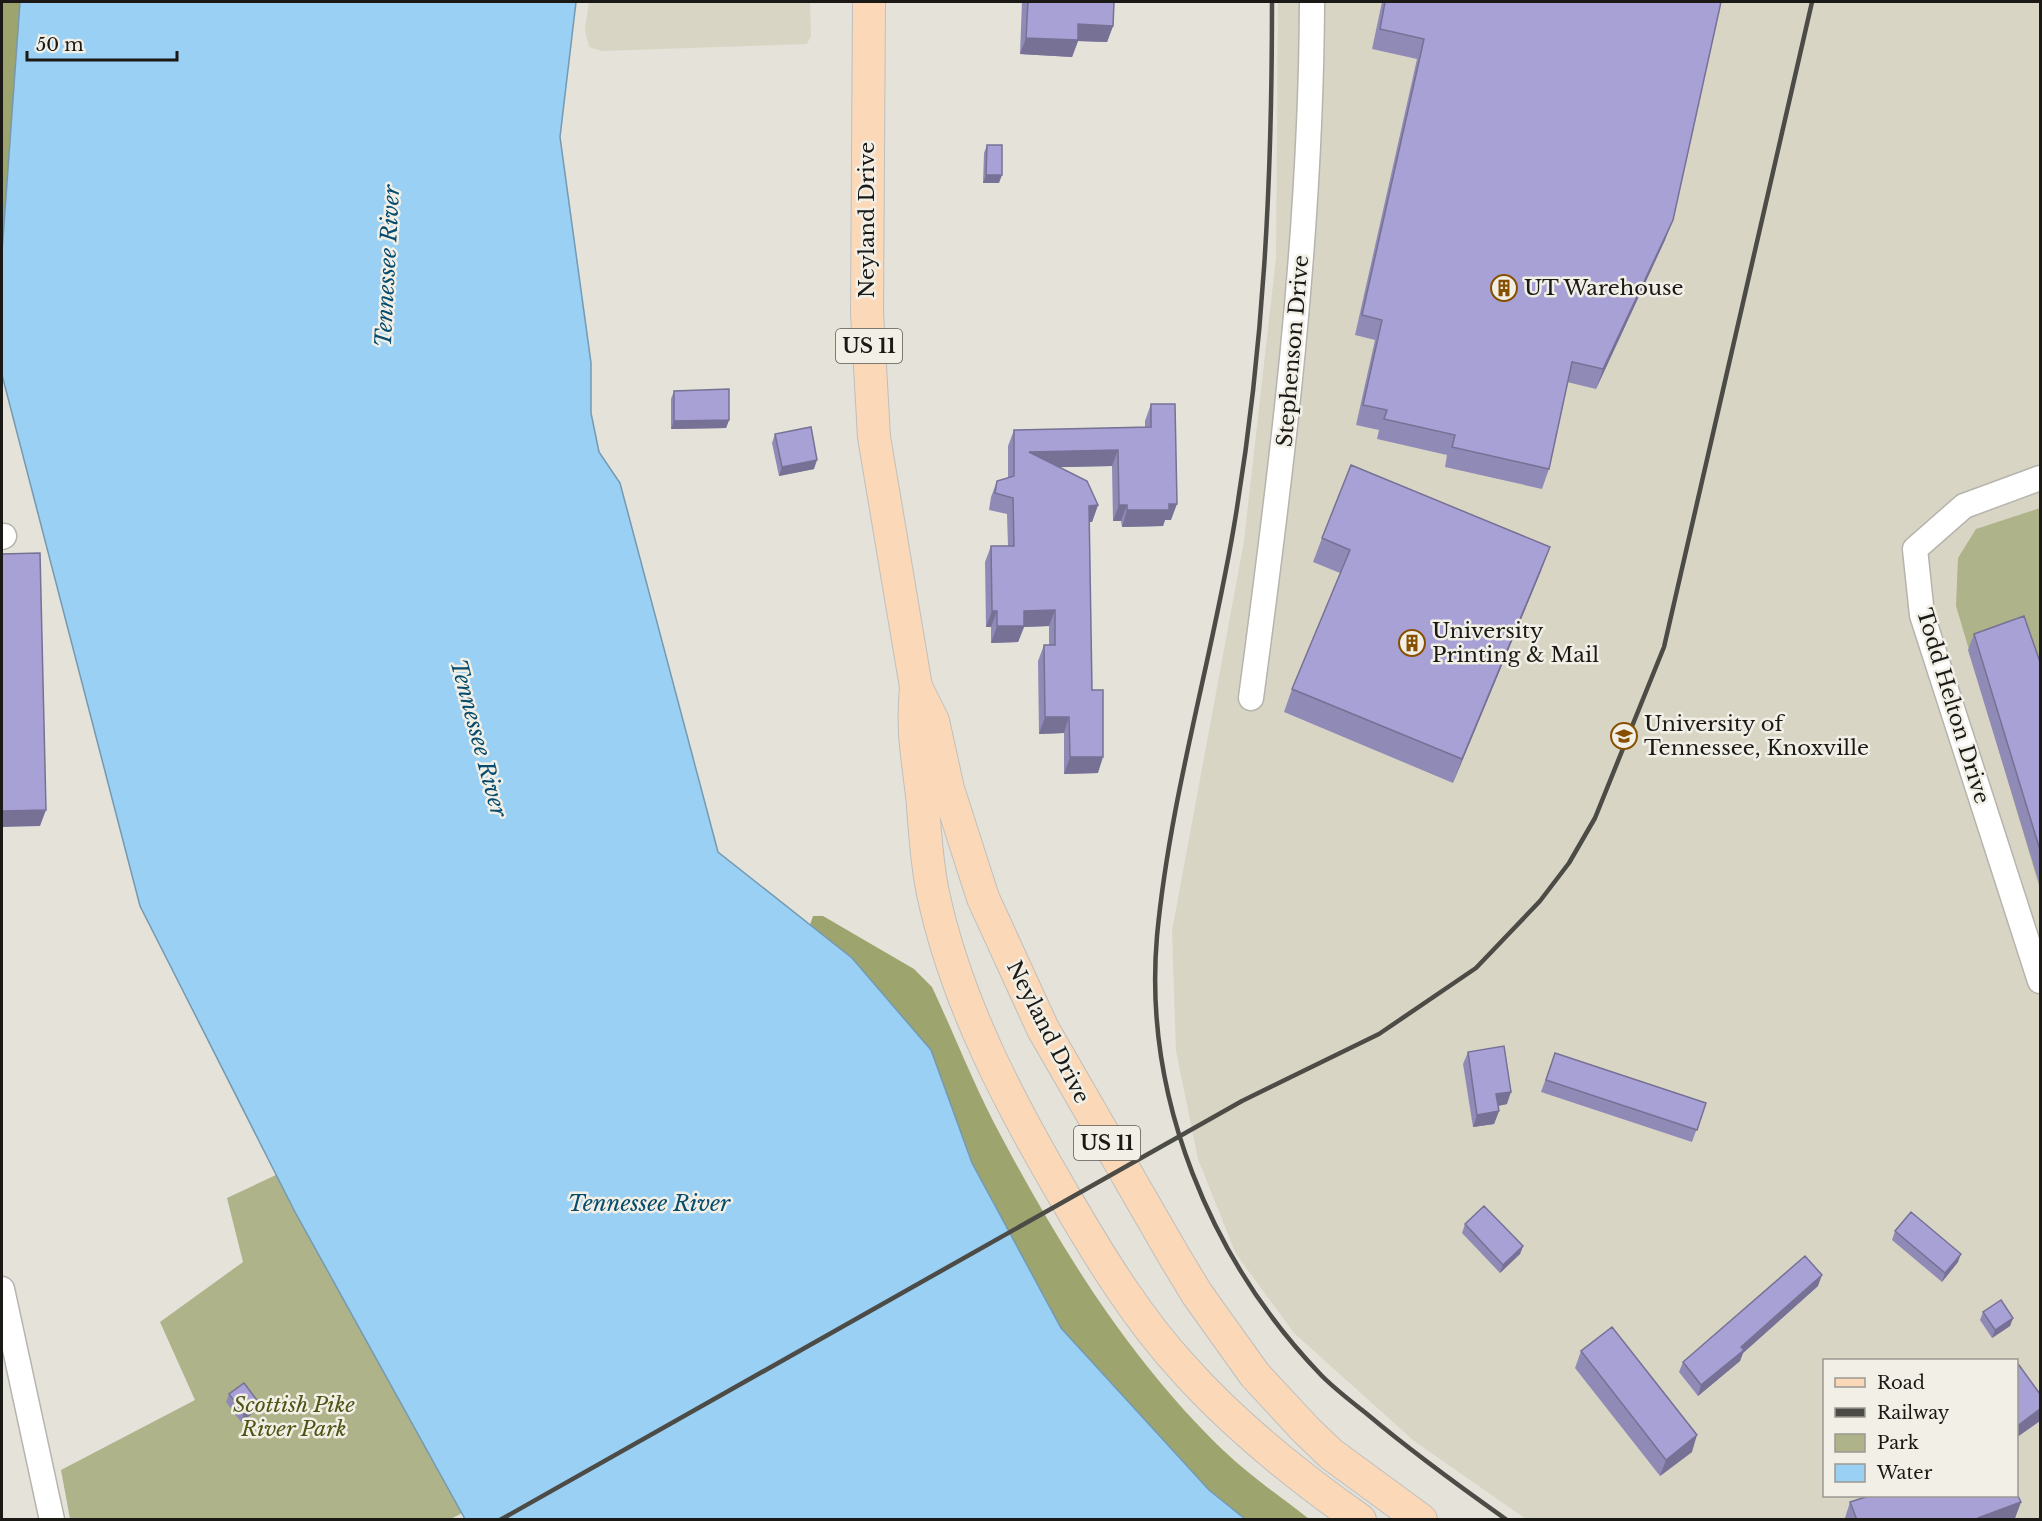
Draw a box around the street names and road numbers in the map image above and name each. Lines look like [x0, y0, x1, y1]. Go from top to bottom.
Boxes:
street label: Neyland Drive [854, 142, 880, 298]
street label: Stephenson Drive [1272, 254, 1314, 448]
road number: US 11 [836, 329, 902, 363]
street label: Todd Helton Drive [1911, 605, 1995, 807]
street label: Neyland Drive [1001, 956, 1095, 1108]
road number: US 11 [1074, 1126, 1140, 1160]

